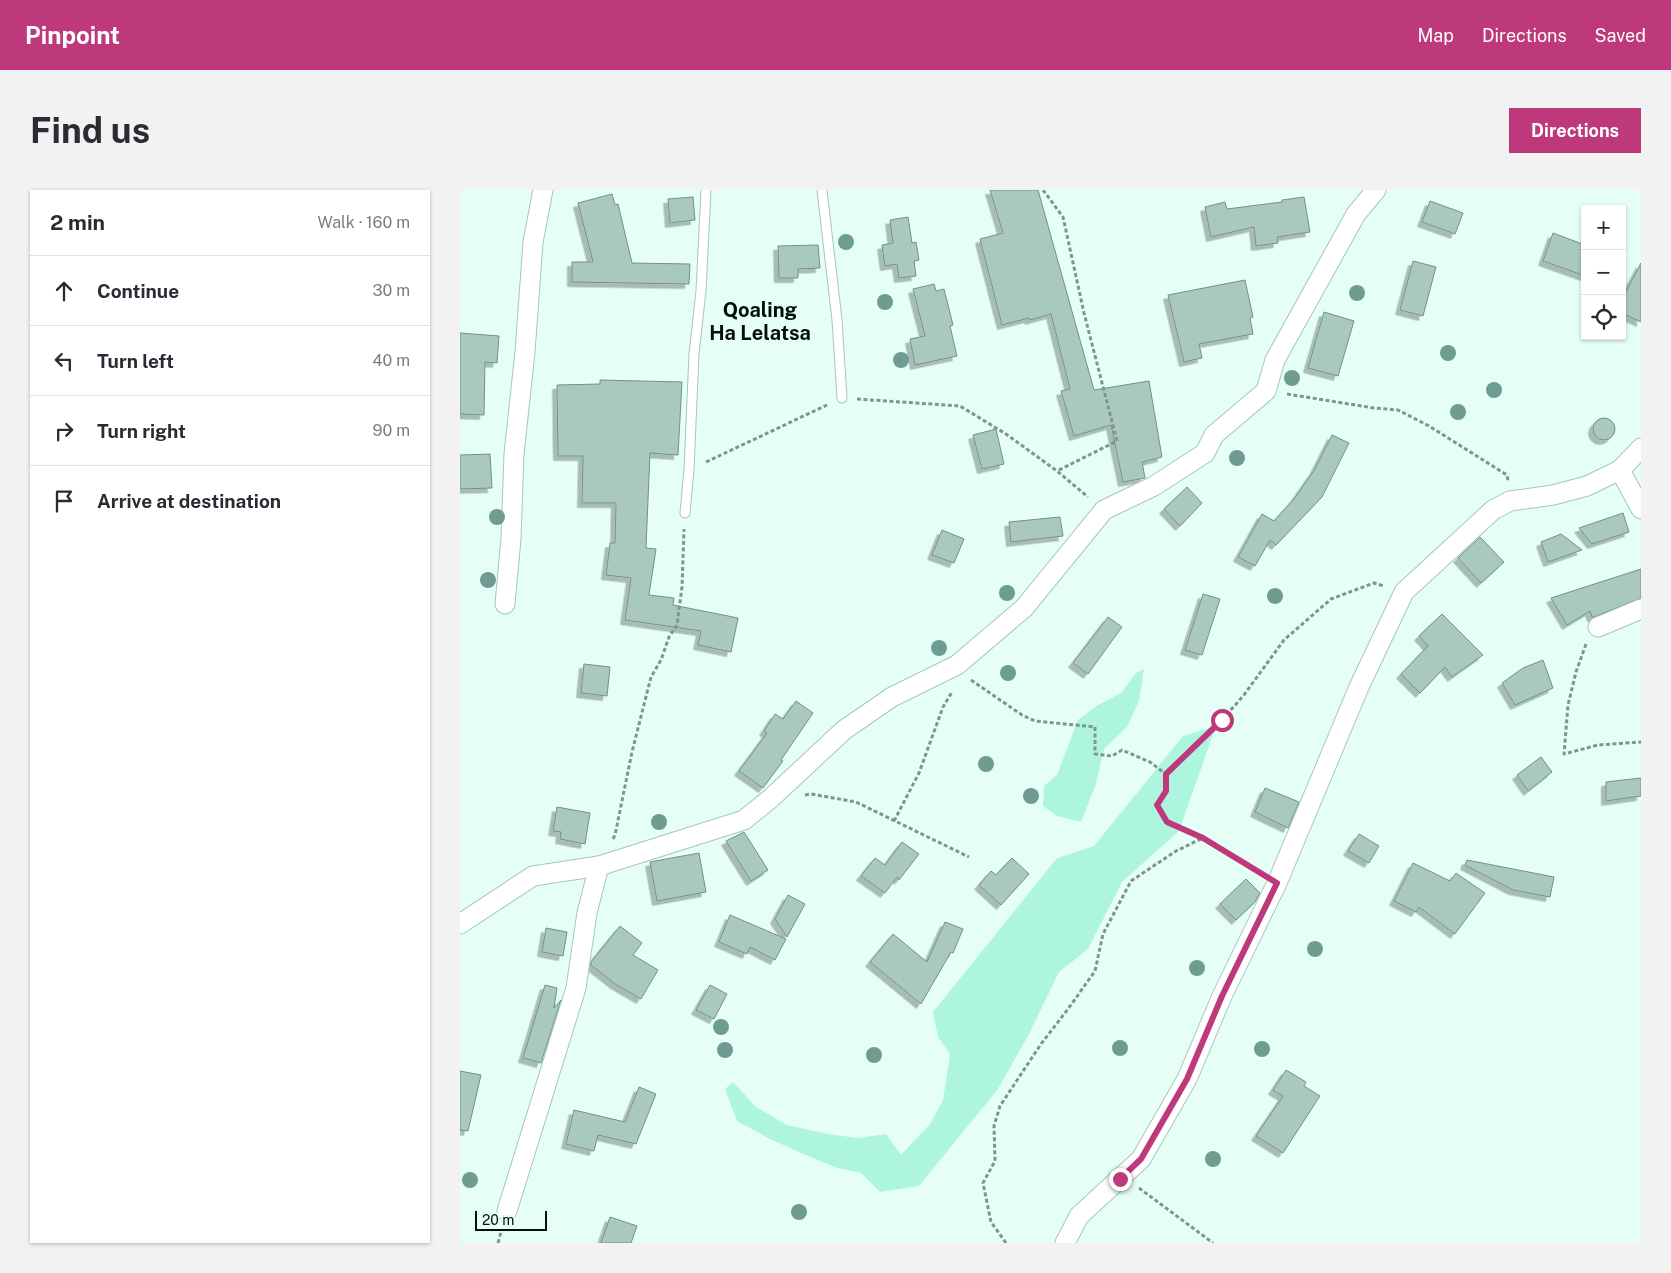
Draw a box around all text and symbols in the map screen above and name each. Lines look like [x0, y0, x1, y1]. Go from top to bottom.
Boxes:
text: Pinpoint [25, 21, 120, 49]
text: Map [1417, 25, 1454, 46]
text: Directions [1482, 25, 1567, 46]
text: Saved [1595, 25, 1646, 46]
button: Directions [1509, 108, 1641, 153]
text: Find us [30, 110, 150, 151]
map controls [1581, 205, 1626, 340]
button: + [1581, 205, 1626, 250]
text: 2 min [50, 210, 105, 235]
text: Walk · 160 m [318, 213, 410, 232]
button: − [1581, 250, 1626, 295]
icon: ahead [50, 277, 78, 305]
text: Continue [97, 280, 179, 302]
text: 30 m [373, 281, 410, 300]
button: locate [1581, 295, 1626, 340]
district label: Qoaling Ha Lelatsa [709, 298, 811, 345]
icon: left [50, 347, 78, 375]
text: Turn left [97, 350, 174, 372]
text: 40 m [372, 351, 410, 370]
icon: right [50, 417, 78, 445]
text: Turn right [97, 420, 186, 442]
text: 90 m [373, 421, 410, 440]
icon: arrive [50, 487, 78, 515]
text: Arrive at destination [97, 490, 281, 512]
route start [1211, 709, 1234, 732]
route end [1109, 1168, 1132, 1191]
scale bar [475, 1208, 548, 1231]
text: 20 m [482, 1212, 514, 1228]

